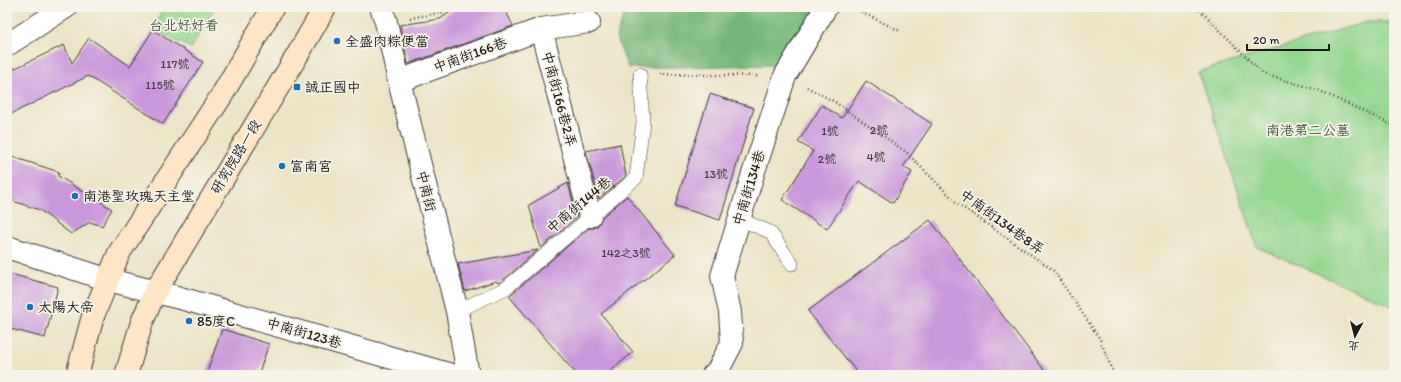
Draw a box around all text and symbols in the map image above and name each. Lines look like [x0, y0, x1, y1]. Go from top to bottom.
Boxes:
park label: 台北好好看 [149, 17, 219, 34]
scale bar [1247, 26, 1329, 52]
place label: 全盛肉粽便當 [345, 33, 429, 50]
street label: 中南街166巷 [431, 33, 510, 76]
text: 20 m [1253, 33, 1280, 47]
marker: 全盛肉粽便當 [332, 36, 342, 46]
street label: 中南街166巷2弄 [538, 49, 580, 149]
house number: 117號 [160, 57, 190, 71]
house number: 115號 [145, 78, 175, 92]
place label: 誠正國中 [305, 79, 361, 96]
marker: 誠正國中 [292, 82, 302, 92]
street label: 研究院路一段 [207, 117, 265, 197]
park label: 南港第二公墓 [1266, 122, 1350, 139]
house number: 2號 [870, 123, 888, 137]
house number: 1號 [821, 124, 839, 138]
street label: 中南街134巷 [729, 147, 769, 228]
house number: 4號 [866, 150, 886, 164]
house number: 2號 [818, 152, 836, 166]
place label: 富南宮 [290, 158, 332, 175]
marker: 富南宮 [277, 161, 287, 171]
house number: 13號 [704, 167, 728, 181]
street label: 中南街 [413, 169, 439, 213]
street label: 中南街144巷 [543, 172, 616, 237]
street label: 中南街134巷8弄 [956, 186, 1048, 258]
place label: 南港聖玫瑰天主堂 [83, 188, 195, 205]
marker: 南港聖玫瑰天主堂 [70, 191, 80, 201]
house number: 142之3號 [601, 246, 651, 260]
place label: 太陽大帝 [38, 299, 94, 316]
marker: 太陽大帝 [25, 302, 35, 312]
place label: 85度C [197, 313, 235, 330]
street label: 中南街123巷 [264, 314, 345, 352]
marker: 85度C [184, 316, 194, 326]
north arrow [1335, 316, 1375, 356]
text: 北 [1348, 338, 1360, 353]

